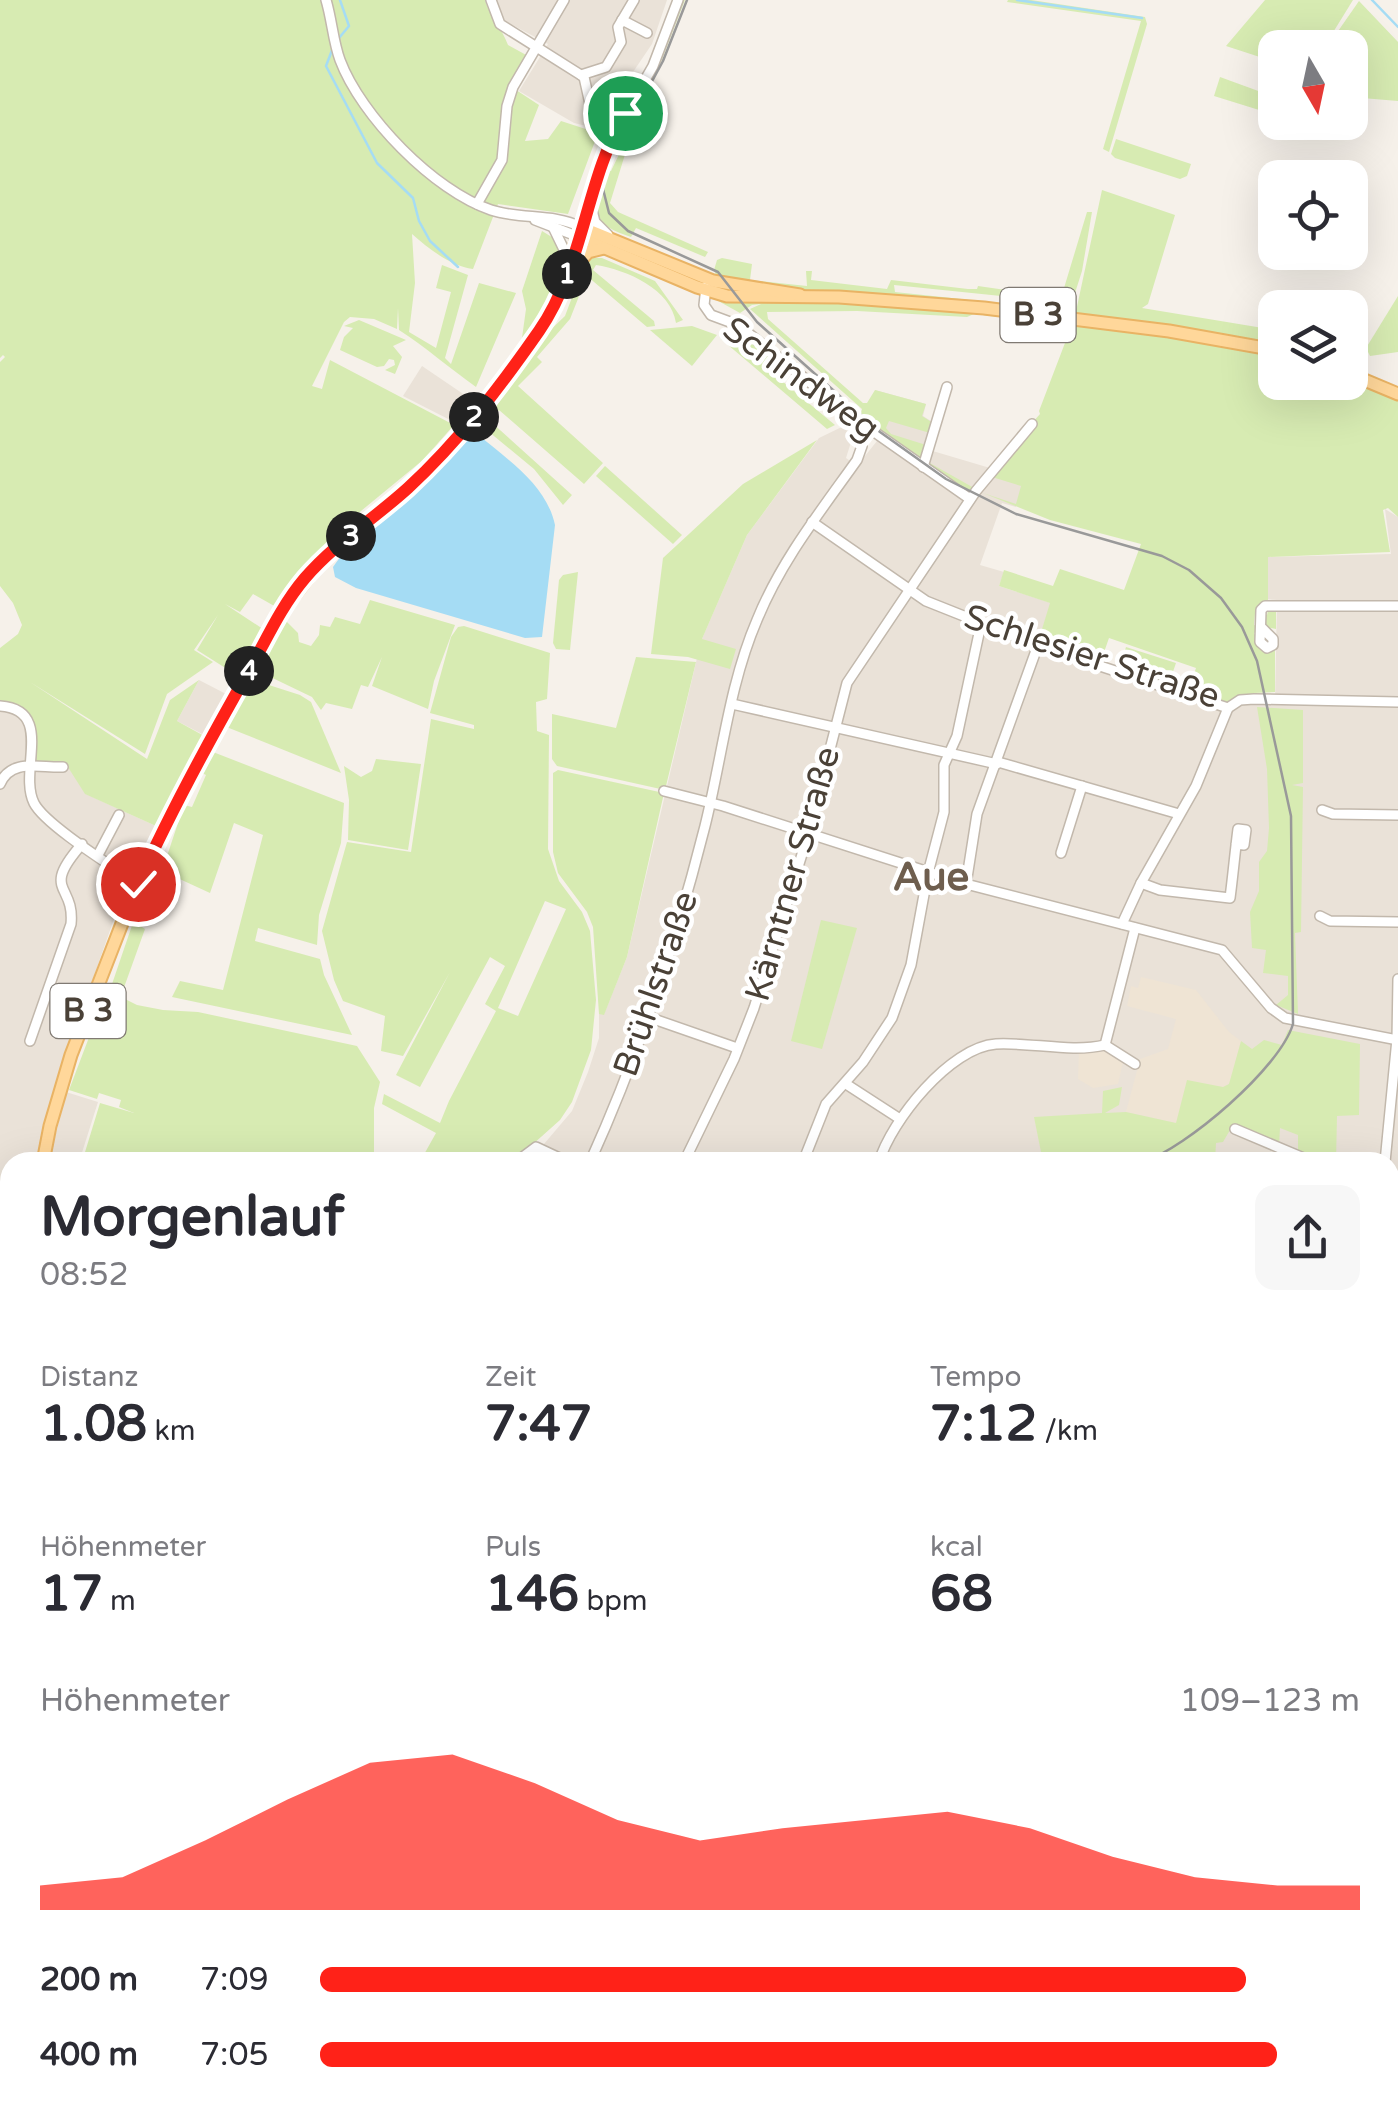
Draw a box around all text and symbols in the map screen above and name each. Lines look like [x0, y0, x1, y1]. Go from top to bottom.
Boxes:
north arrow [1258, 30, 1368, 140]
map controls [1258, 30, 1368, 400]
pin [583, 71, 668, 156]
icon: arrive [598, 86, 653, 141]
button: locate [1258, 160, 1368, 270]
pin: 1 [542, 249, 592, 299]
text: 1 [558, 257, 576, 291]
road number: B 3 [1000, 288, 1076, 342]
button: layers [1258, 290, 1368, 400]
street label: Schindweg [715, 308, 887, 450]
pin: 2 [449, 392, 499, 442]
text: 2 [465, 400, 483, 434]
pin: 3 [326, 511, 376, 561]
text: 3 [342, 519, 360, 553]
street label: Schlesier Straße [959, 596, 1225, 718]
pin: 4 [224, 646, 274, 696]
text: 4 [240, 654, 258, 688]
street label: Kärntner Straße [737, 742, 849, 1006]
pin [96, 842, 181, 927]
district label: Aue [893, 853, 969, 901]
icon: check [111, 857, 166, 912]
street label: Brühlstraße [605, 886, 707, 1082]
road number: B 3 [51, 984, 126, 1038]
text: Morgenlauf [40, 1185, 344, 1251]
button: share [1255, 1185, 1360, 1290]
text: 08:52 [40, 1256, 129, 1294]
text: Distanz [40, 1360, 138, 1394]
text: Zeit [485, 1360, 536, 1394]
text: Tempo [930, 1360, 1022, 1394]
text: 1.08 [40, 1394, 147, 1454]
text: 7:47 [485, 1394, 592, 1454]
text: 7:12 [930, 1394, 1037, 1454]
text: km [147, 1414, 195, 1448]
text: /km [1037, 1414, 1098, 1448]
text: Höhenmeter [40, 1530, 206, 1564]
text: Puls [485, 1530, 541, 1564]
text: kcal [930, 1530, 983, 1564]
text: 17 [40, 1564, 103, 1624]
text: 146 [485, 1564, 579, 1624]
text: 68 [930, 1564, 993, 1624]
text: m [103, 1584, 136, 1618]
text: bpm [579, 1584, 648, 1618]
text: Höhenmeter [40, 1682, 230, 1720]
text: 109–123 m [1180, 1682, 1360, 1720]
text: 200 m [40, 1961, 138, 1999]
text: 7:09 [200, 1961, 269, 1999]
text: 400 m [40, 2036, 138, 2074]
text: 7:05 [200, 2036, 269, 2074]

